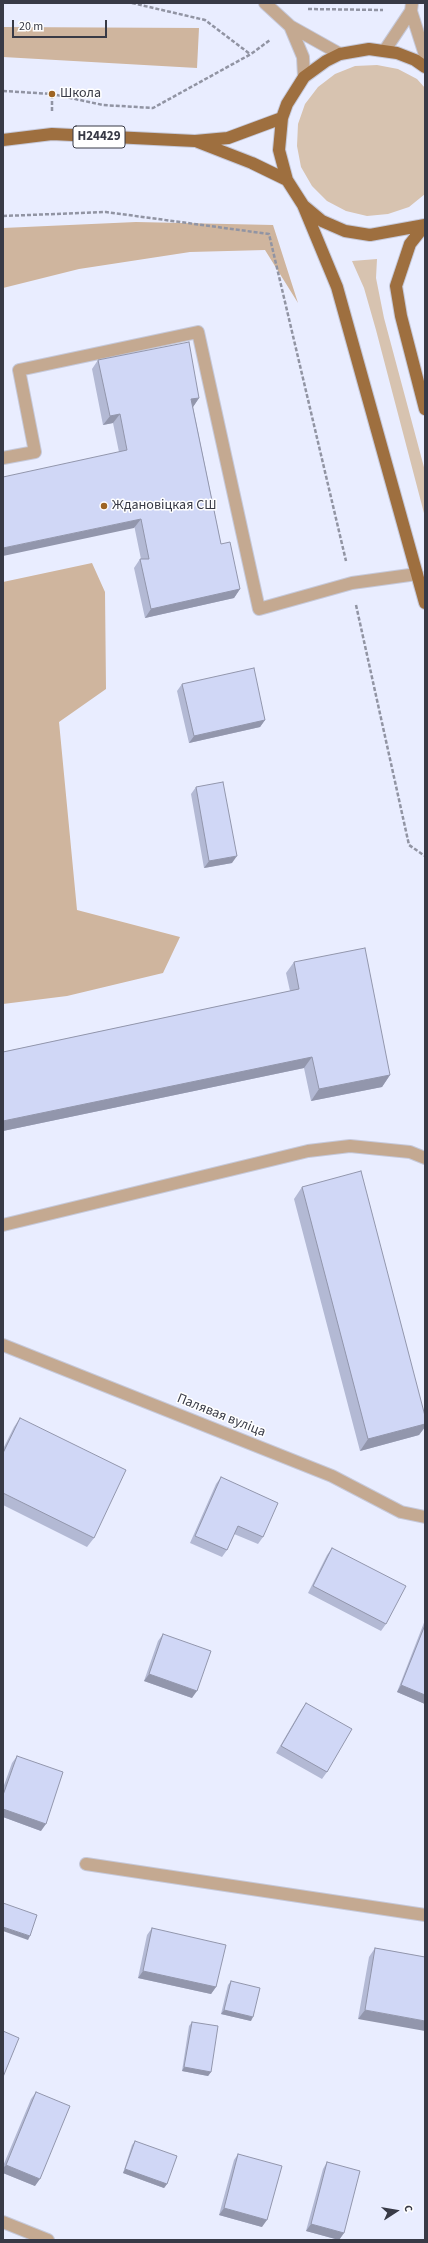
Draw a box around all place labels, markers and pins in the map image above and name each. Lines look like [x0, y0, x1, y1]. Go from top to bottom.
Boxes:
place label: Школа [60, 86, 101, 102]
marker: Школа [47, 89, 57, 99]
place label: Ждановіцкая СШ [112, 498, 216, 514]
marker: Ждановіцкая СШ [99, 501, 109, 511]

